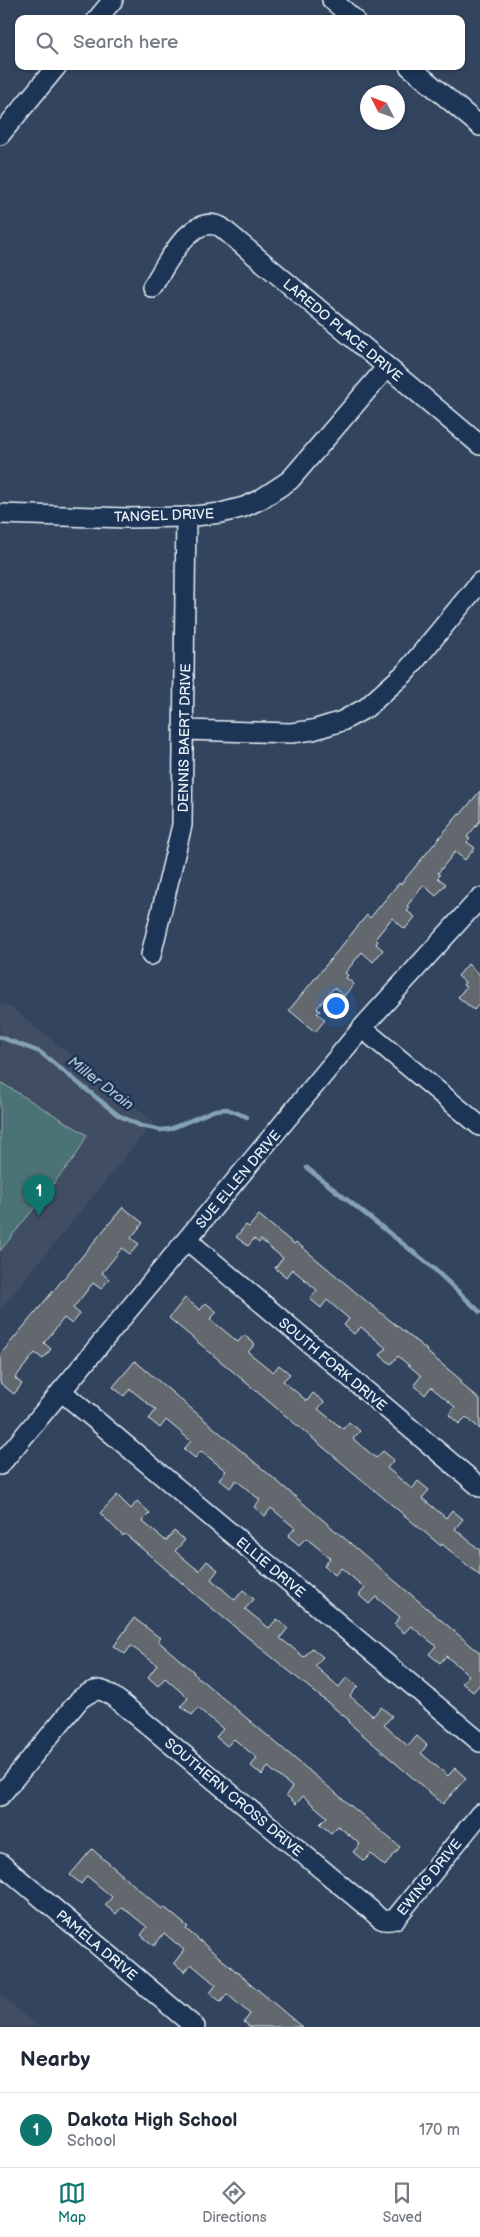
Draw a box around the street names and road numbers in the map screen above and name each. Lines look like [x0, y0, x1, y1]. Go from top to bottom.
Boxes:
street label: LAREDO PLACE DRIVE [280, 275, 406, 385]
street label: TANGEL DRIVE [114, 505, 214, 526]
street label: DENNIS BAERT DRIVE [175, 663, 194, 813]
street label: SUE ELLEN DRIVE [192, 1127, 284, 1232]
street label: SOUTH FORK DRIVE [275, 1314, 390, 1415]
street label: ELLIE DRIVE [233, 1534, 309, 1601]
street label: SOUTHERN CROSS DRIVE [161, 1735, 306, 1860]
street label: EWING DRIVE [393, 1836, 465, 1919]
street label: PAMELA DRIVE [53, 1907, 141, 1984]

